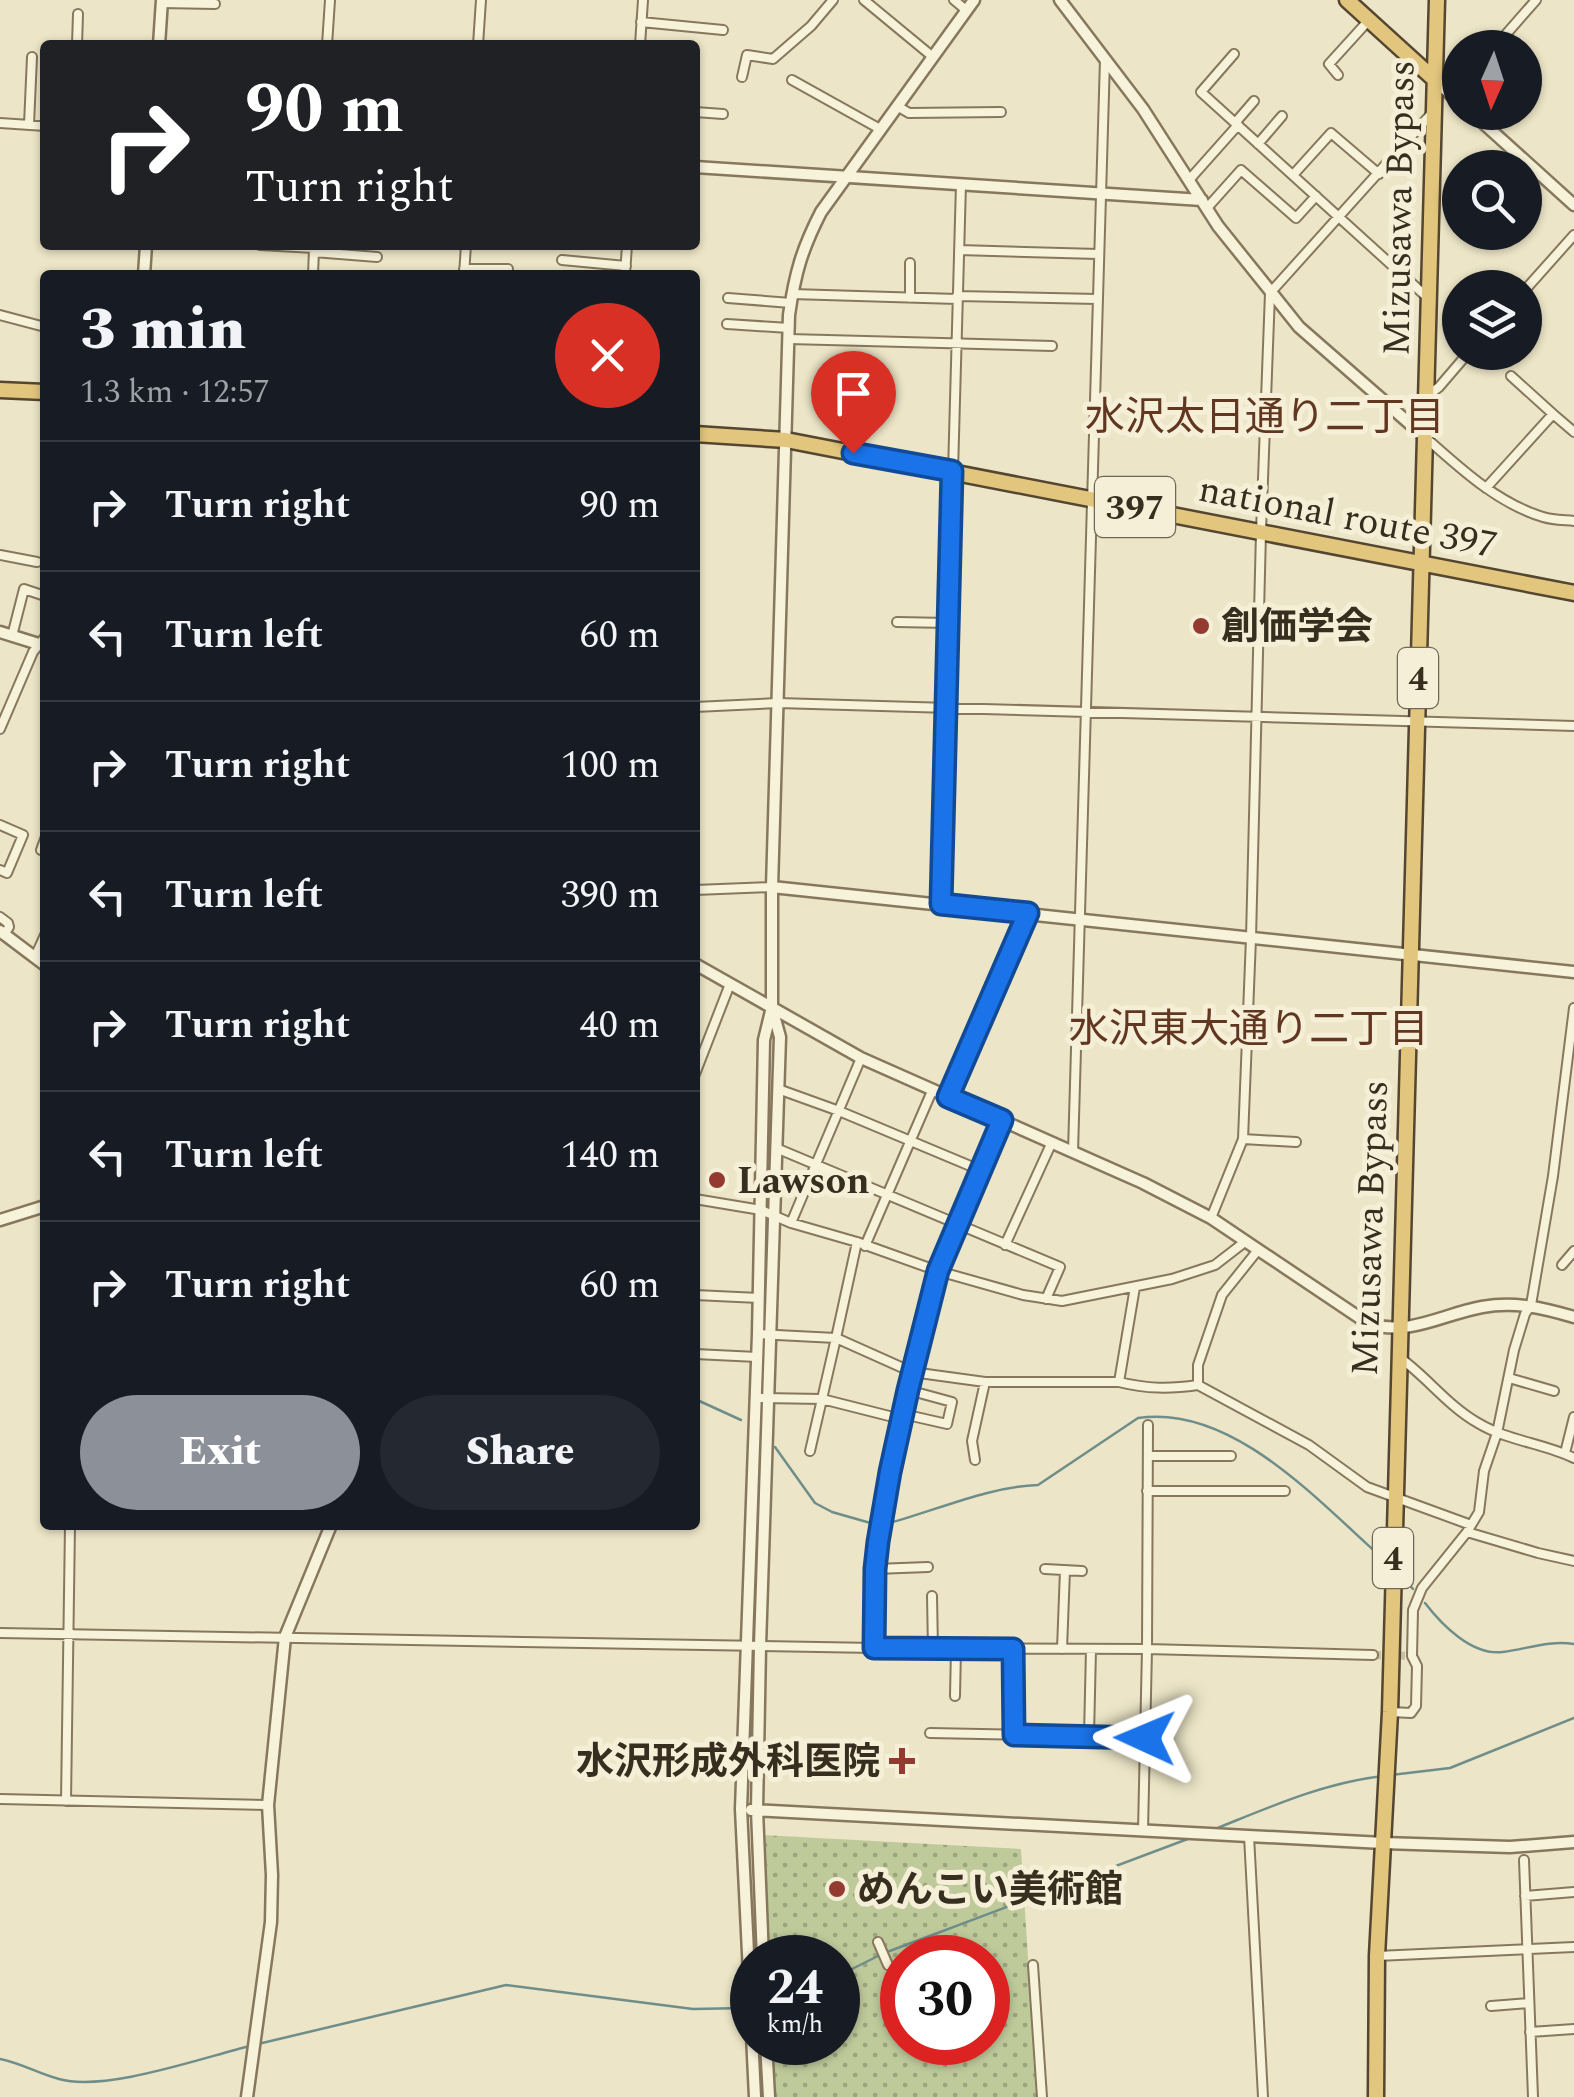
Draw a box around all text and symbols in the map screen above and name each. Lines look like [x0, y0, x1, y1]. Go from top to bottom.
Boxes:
north arrow [1442, 30, 1542, 130]
map controls [1442, 30, 1542, 370]
text: 90 m [245, 57, 404, 163]
street label: Mizusawa Bypass [1368, 60, 1432, 356]
icon: right [80, 80, 210, 210]
button: search [1442, 150, 1542, 250]
text: Turn right [245, 153, 454, 222]
button: layers [1442, 270, 1542, 370]
text: 3 min [80, 284, 246, 376]
button: close [555, 303, 660, 408]
pin [811, 351, 896, 454]
icon: arrive [826, 366, 881, 421]
text: 1.3 km · 12:57 [80, 368, 269, 417]
district label: 水沢太日通り二丁目 [1085, 388, 1445, 449]
street label: national route 397 [1194, 461, 1502, 575]
text: Turn right [165, 477, 350, 535]
text: 90 m [580, 477, 660, 535]
road number: 397 [1095, 477, 1175, 537]
icon: right [80, 479, 135, 534]
place label: 創価学会 [1221, 599, 1373, 657]
text: Turn left [165, 607, 323, 665]
text: 60 m [580, 607, 660, 665]
icon: left [80, 609, 135, 664]
marker: 創価学会 [1190, 615, 1212, 637]
road number: 4 [1398, 648, 1438, 708]
text: Turn right [165, 737, 350, 795]
text: 100 m [561, 737, 660, 795]
icon: right [80, 739, 135, 794]
text: Turn left [165, 867, 323, 925]
text: 390 m [561, 867, 660, 925]
icon: left [80, 869, 135, 924]
text: Turn right [165, 997, 350, 1055]
text: 40 m [580, 997, 660, 1055]
icon: right [80, 999, 135, 1054]
district label: 水沢東大通り二丁目 [1069, 1000, 1429, 1061]
street label: Mizusawa Bypass [1337, 1079, 1405, 1377]
text: Turn left [165, 1127, 323, 1185]
text: 140 m [561, 1127, 660, 1185]
icon: left [80, 1129, 135, 1184]
place label: Lawson [737, 1153, 870, 1211]
marker: Lawson [706, 1169, 728, 1191]
text: Turn right [165, 1257, 350, 1315]
text: 60 m [580, 1257, 660, 1315]
icon: right [80, 1259, 135, 1314]
button: Exit [80, 1395, 360, 1510]
button: Share [380, 1395, 660, 1510]
road number: 4 [1373, 1528, 1413, 1588]
position arrow [1093, 1686, 1197, 1790]
place label: 水沢形成外科医院 [576, 1734, 880, 1792]
marker: 水沢形成外科医院 [889, 1748, 915, 1774]
place label: めんこい美術館 [857, 1862, 1123, 1920]
marker: めんこい美術館 [826, 1878, 848, 1900]
speed limit sign: 30 [880, 1935, 1010, 2065]
text: 24 [767, 1950, 823, 2026]
text: km/h [767, 2006, 823, 2044]

